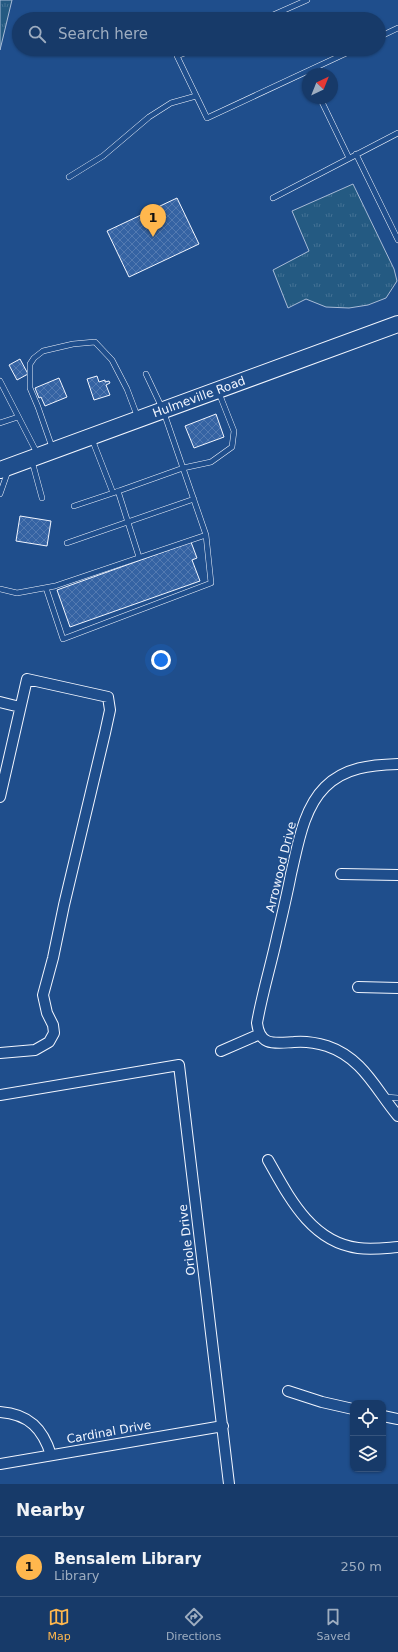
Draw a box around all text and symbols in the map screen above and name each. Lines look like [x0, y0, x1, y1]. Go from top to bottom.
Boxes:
search box [12, 12, 386, 56]
icon: search [26, 23, 48, 45]
text: Search here [58, 25, 148, 43]
north arrow [302, 68, 338, 104]
pin: 1 [140, 204, 166, 237]
street label: Hulmeville Road [151, 374, 247, 420]
your location [151, 650, 171, 670]
street label: Arrowood Drive [263, 820, 299, 914]
street label: Oriole Drive [176, 1204, 198, 1276]
map controls [350, 1400, 386, 1472]
button: locate [350, 1400, 386, 1436]
street label: Cardinal Drive [66, 1418, 152, 1446]
button: layers [350, 1436, 386, 1472]
text: Nearby [16, 1500, 85, 1520]
text: Bensalem Library [54, 1550, 202, 1568]
text: 1 [24, 1559, 34, 1574]
text: 250 m [340, 1559, 382, 1574]
text: Library [54, 1568, 99, 1583]
tab: Map [48, 1606, 71, 1643]
tab: Directions [166, 1606, 221, 1643]
tab: Saved [316, 1606, 350, 1643]

